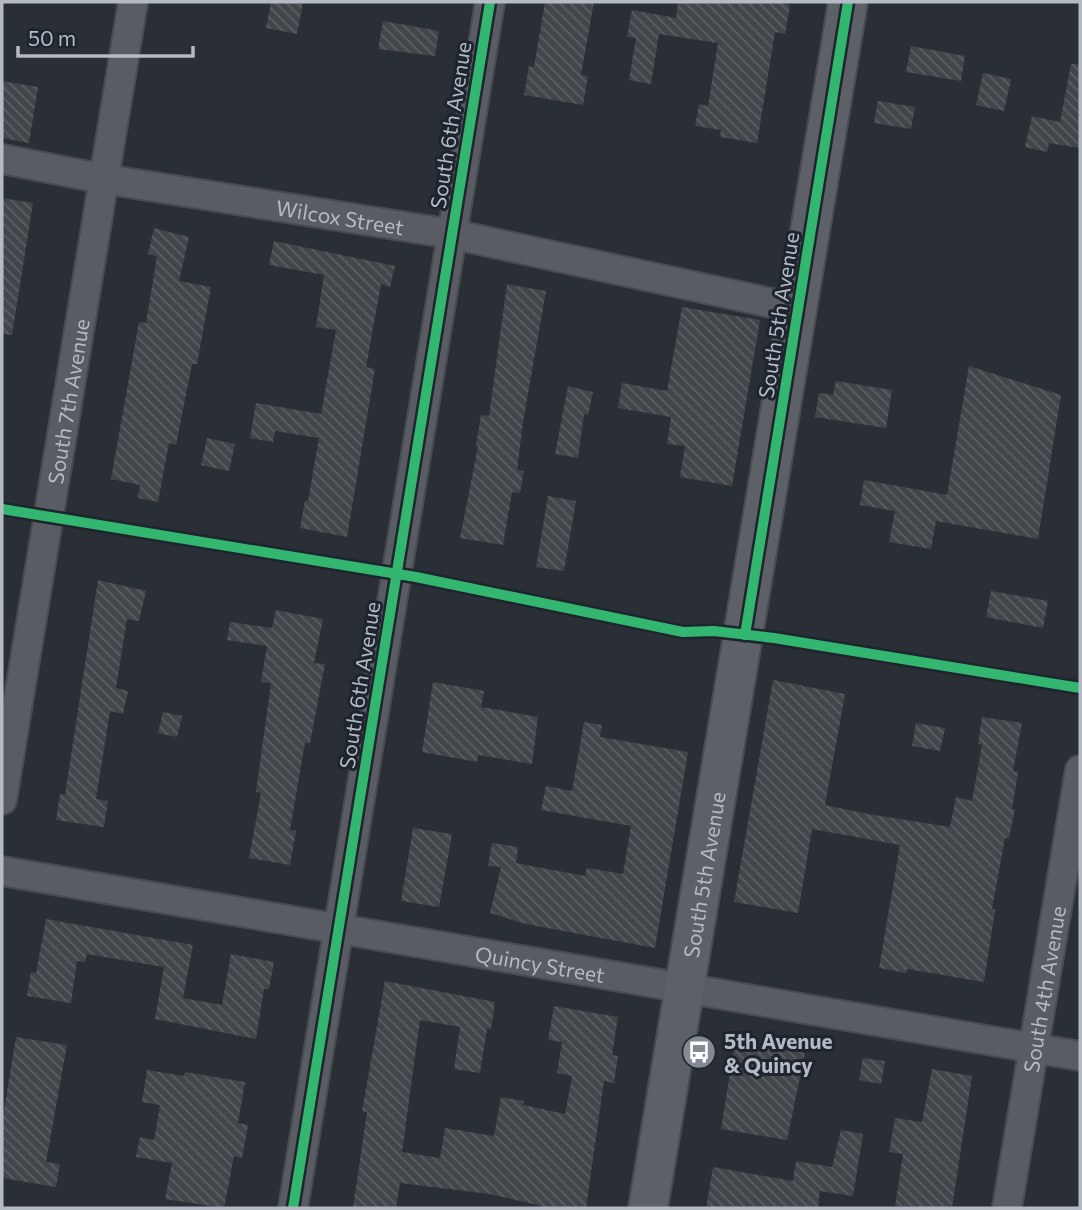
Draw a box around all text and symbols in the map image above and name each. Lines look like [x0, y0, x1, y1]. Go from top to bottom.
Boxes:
scale bar [18, 14, 192, 58]
text: 50 m [28, 25, 76, 50]
street label: South 6th Avenue [424, 40, 476, 210]
street label: Wilcox Street [274, 194, 406, 239]
street label: South 5th Avenue [753, 230, 803, 400]
street label: South 7th Avenue [42, 317, 93, 486]
street label: South 6th Avenue [333, 600, 385, 770]
street label: South 5th Avenue [677, 790, 729, 960]
street label: South 4th Avenue [1017, 904, 1070, 1074]
street label: Quincy Street [473, 940, 607, 987]
place label: 5th Avenue & Quincy [724, 1028, 833, 1077]
bus stop icon: 5th Avenue & Quincy [680, 1033, 718, 1071]

